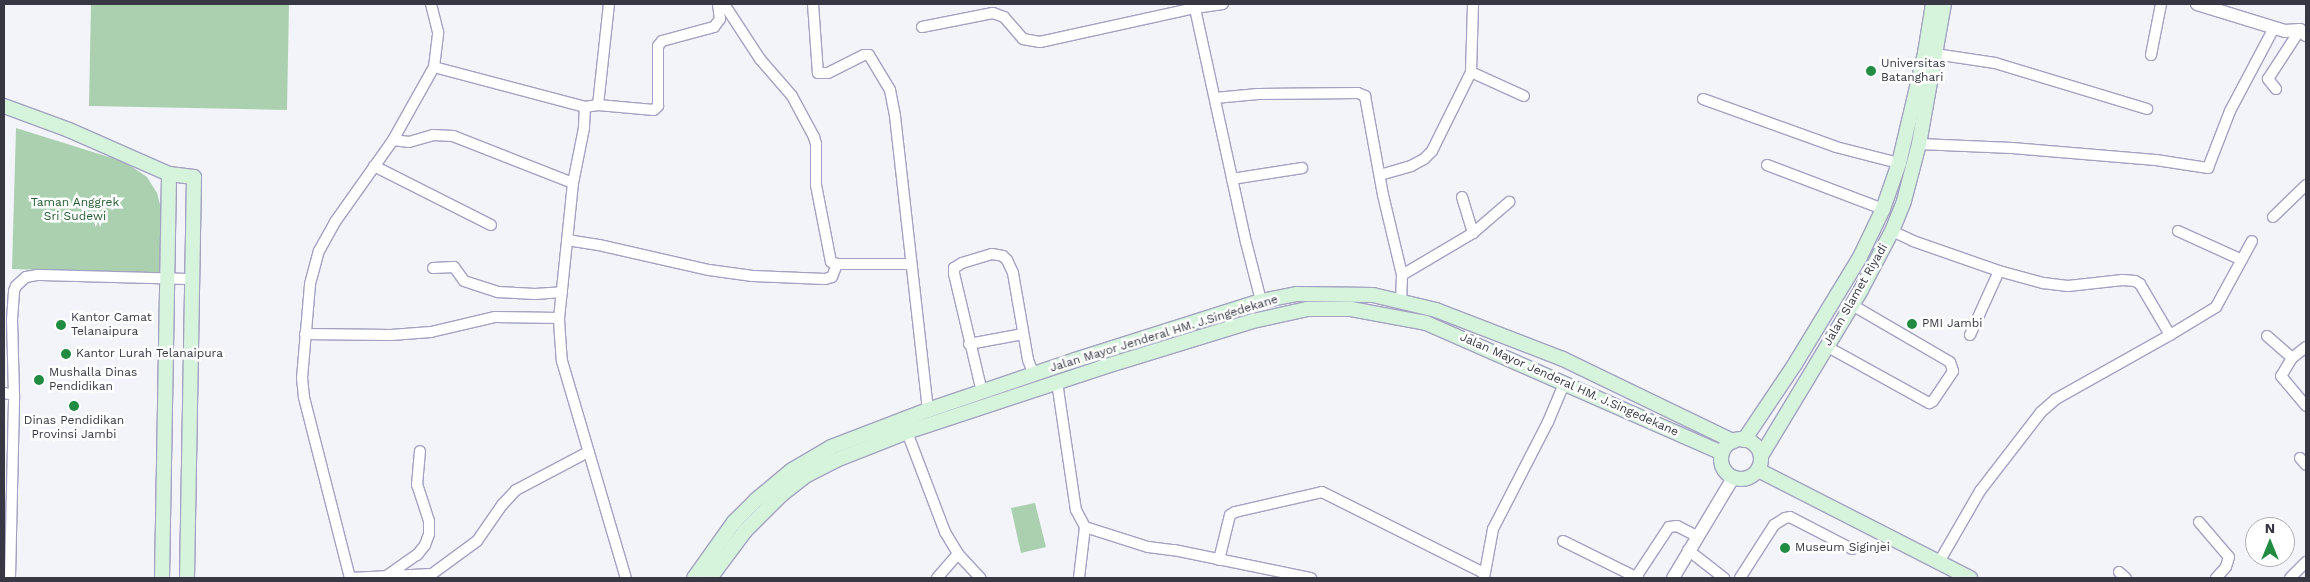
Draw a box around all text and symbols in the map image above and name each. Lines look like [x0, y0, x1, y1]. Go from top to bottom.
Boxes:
place label: Universitas Batanghari [1881, 57, 1946, 85]
marker: Universitas Batanghari [1865, 65, 1877, 77]
park label: Taman Anggrek Sri Sudewi [30, 196, 120, 224]
street label: Jalan Slamet Riyadi [1821, 241, 1891, 349]
street label: Jalan Mayor Jenderal HM. J.Singedekane [1048, 292, 1280, 376]
place label: Kantor Camat Telanaipura [71, 311, 152, 339]
place label: PMI Jambi [1922, 317, 1983, 331]
marker: PMI Jambi [1906, 318, 1918, 330]
marker: Kantor Camat Telanaipura [55, 319, 67, 331]
street label: Jalan Mayor Jenderal HM. J.Singedekane [1457, 330, 1681, 440]
place label: Kantor Lurah Telanaipura [76, 347, 224, 361]
marker: Kantor Lurah Telanaipura [60, 348, 72, 360]
place label: Mushalla Dinas Pendidikan [49, 366, 138, 394]
marker: Mushalla Dinas Pendidikan [33, 374, 45, 386]
marker: Dinas Pendidikan Provinsi Jambi [68, 400, 80, 412]
place label: Dinas Pendidikan Provinsi Jambi [24, 414, 124, 442]
north arrow [2245, 517, 2295, 567]
text: N [2265, 520, 2275, 536]
place label: Museum Siginjei [1795, 541, 1890, 555]
marker: Museum Siginjei [1779, 542, 1791, 554]

